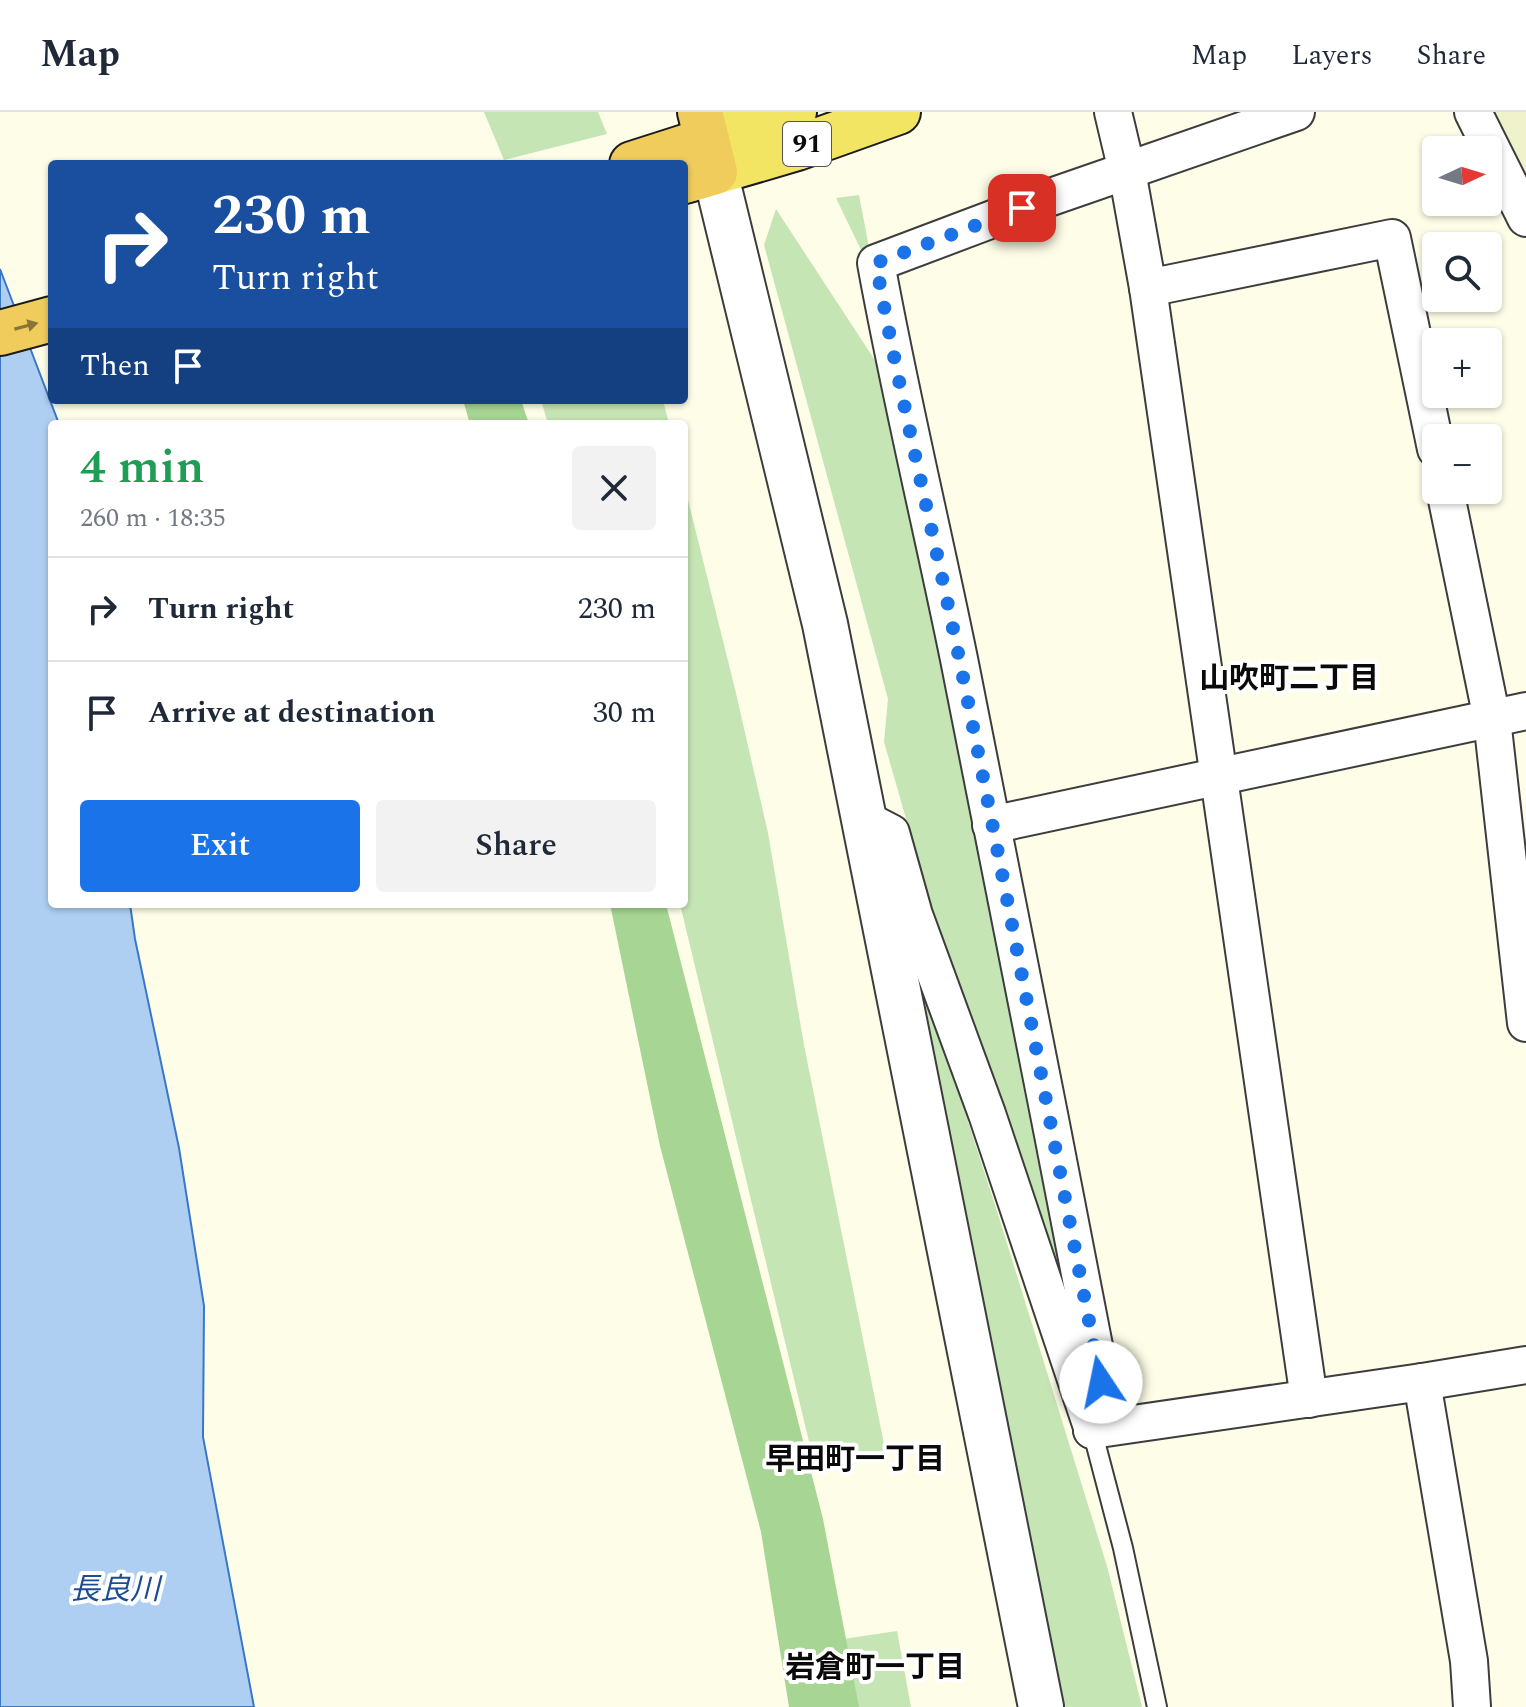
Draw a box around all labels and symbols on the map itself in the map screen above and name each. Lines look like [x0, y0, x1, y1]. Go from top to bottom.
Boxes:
road number: 91 [783, 122, 831, 166]
north arrow [1422, 136, 1502, 216]
pin [988, 174, 1056, 242]
one-way arrow [14, 320, 39, 332]
district label: 山吹町二丁目 [1199, 656, 1379, 702]
position arrow [1059, 1340, 1143, 1424]
district label: 早田町一丁目 [765, 1437, 945, 1483]
water label: 長良川 [70, 1567, 163, 1613]
district label: 岩倉町一丁目 [785, 1645, 965, 1691]

